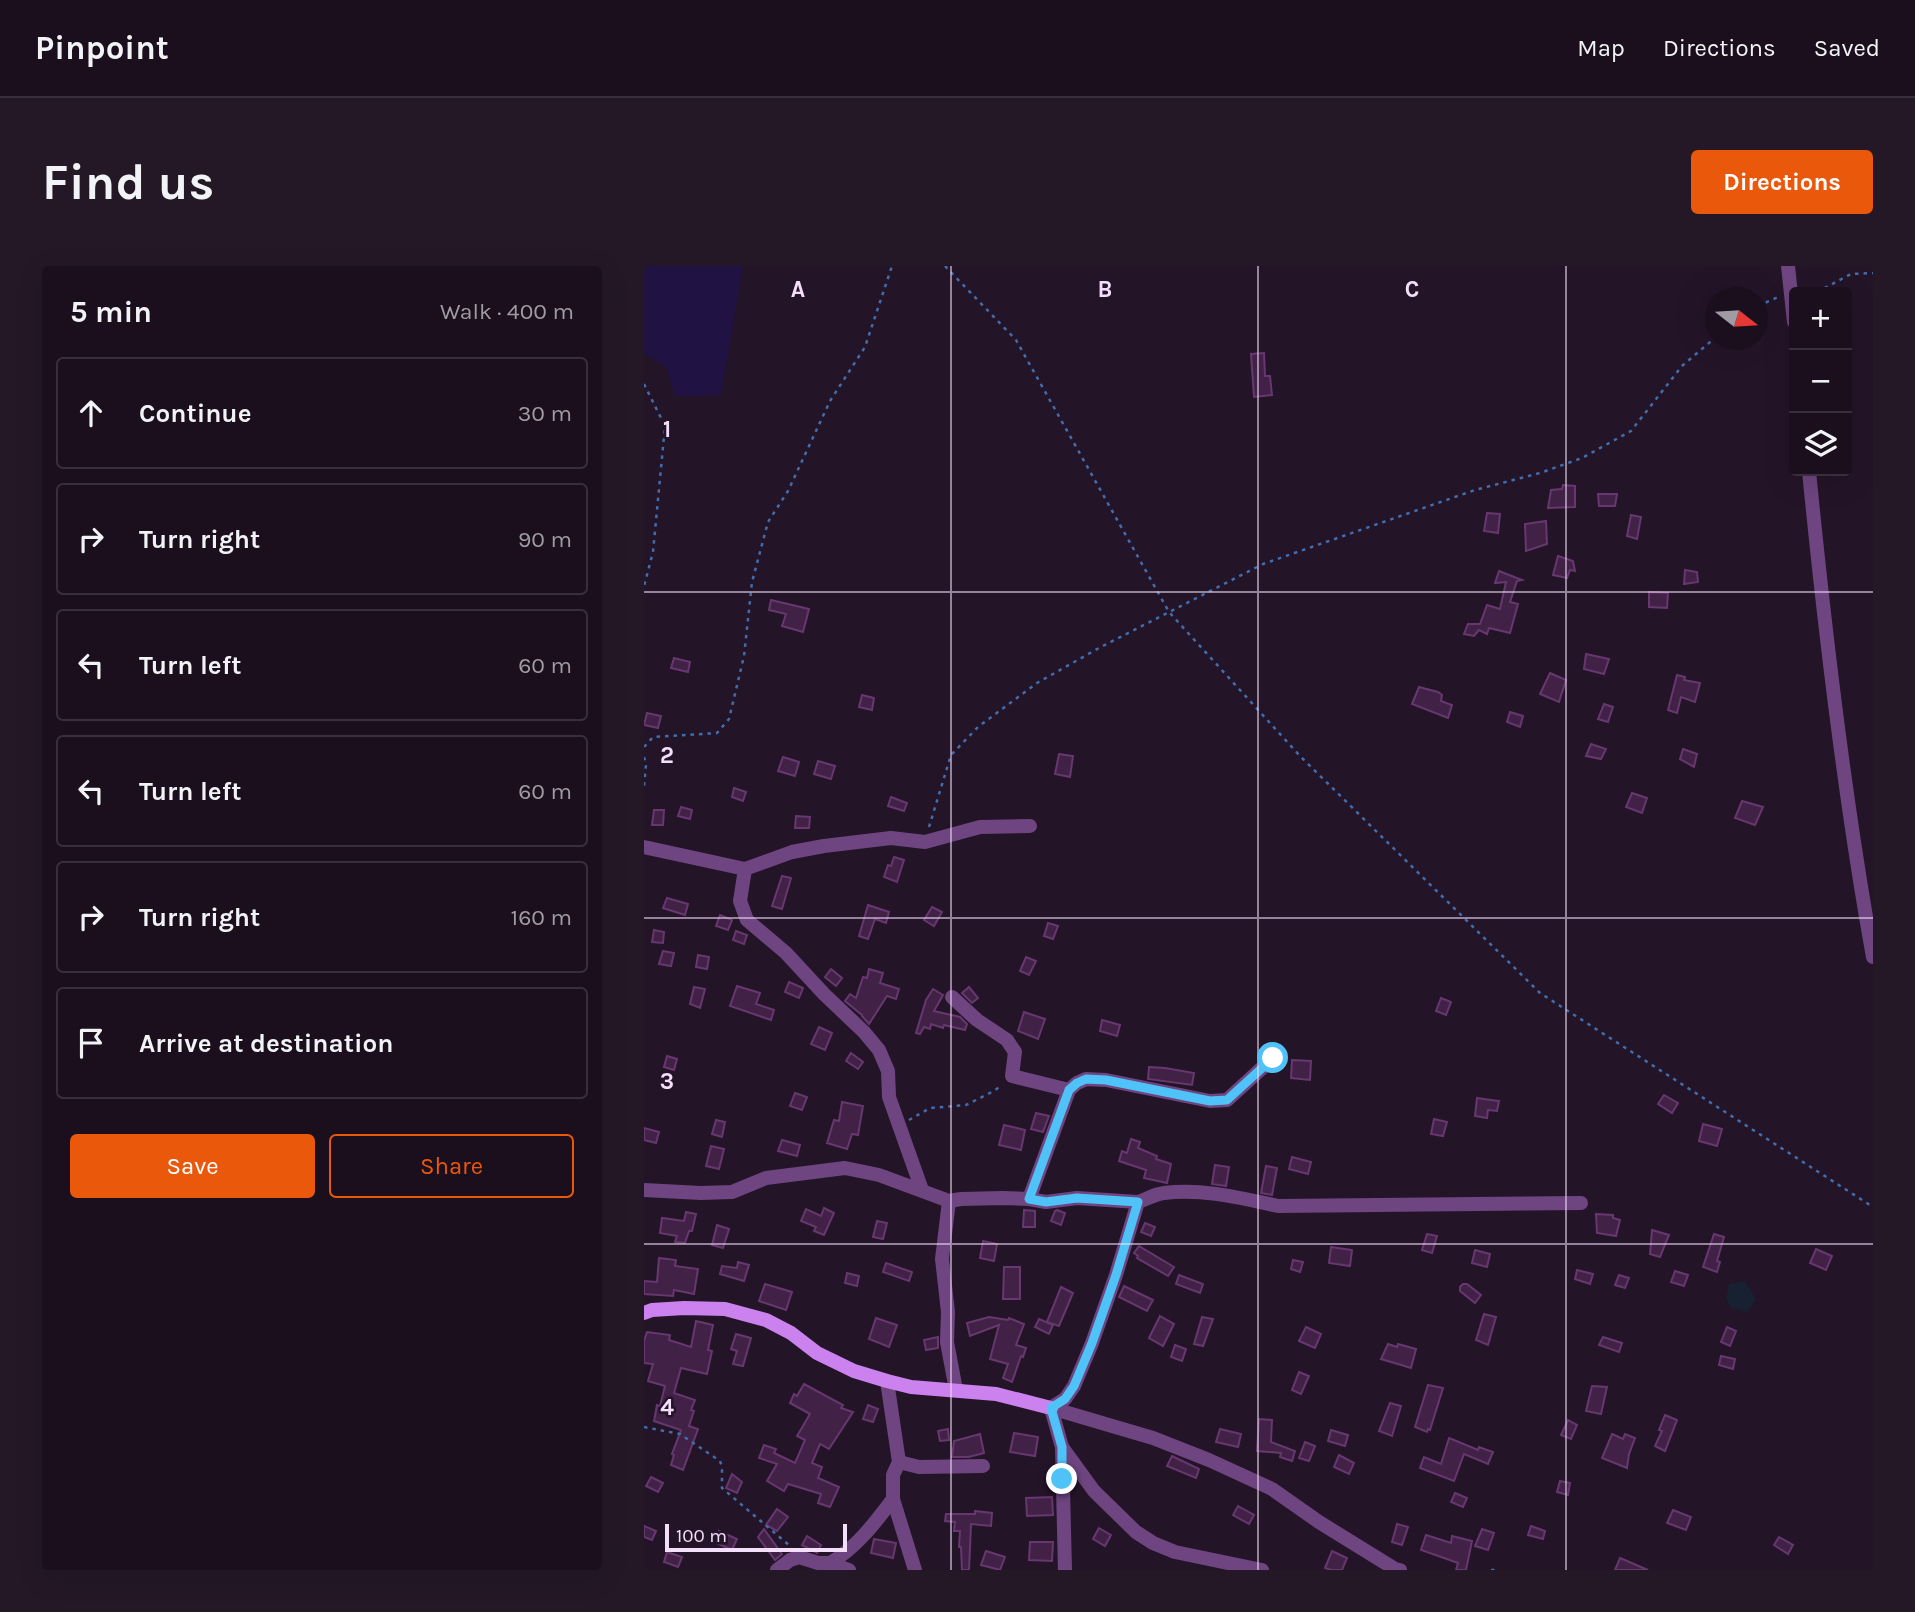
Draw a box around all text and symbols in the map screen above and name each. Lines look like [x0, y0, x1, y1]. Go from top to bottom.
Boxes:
text: Pinpoint [35, 29, 169, 67]
text: Map [1577, 34, 1625, 62]
text: Directions [1663, 34, 1776, 62]
text: Saved [1814, 34, 1880, 62]
button: Directions [1691, 150, 1873, 214]
text: Find us [42, 154, 214, 211]
text: A [791, 276, 805, 303]
text: B [1098, 276, 1112, 303]
text: C [1405, 276, 1419, 303]
north arrow [1705, 287, 1768, 350]
map controls [1789, 287, 1852, 476]
button: + [1789, 287, 1852, 350]
text: 5 min [70, 294, 152, 330]
text: Walk · 400 m [440, 298, 574, 325]
button: − [1789, 350, 1852, 413]
icon: ahead [72, 394, 110, 432]
text: Continue [139, 398, 251, 429]
text: 30 m [518, 400, 572, 427]
button: layers [1789, 413, 1852, 476]
text: 1 [663, 416, 671, 443]
icon: right [72, 520, 110, 558]
text: Turn right [139, 524, 260, 555]
text: 90 m [518, 526, 572, 553]
icon: left [72, 646, 110, 684]
text: Turn left [139, 650, 241, 681]
text: 60 m [518, 652, 572, 679]
text: 2 [660, 742, 674, 769]
icon: left [72, 772, 110, 810]
text: Turn left [139, 776, 241, 807]
text: 60 m [518, 778, 572, 805]
icon: right [72, 898, 110, 936]
text: Turn right [139, 902, 260, 933]
text: 160 m [511, 904, 572, 931]
icon: arrive [72, 1024, 110, 1062]
text: Arrive at destination [139, 1028, 393, 1059]
route start [1257, 1042, 1288, 1073]
text: 3 [660, 1068, 674, 1095]
button: Save [70, 1134, 315, 1198]
button: Share [329, 1134, 574, 1198]
text: 4 [660, 1394, 674, 1421]
route end [1046, 1463, 1077, 1494]
scale bar [665, 1521, 847, 1553]
text: 100 m [676, 1525, 727, 1547]

